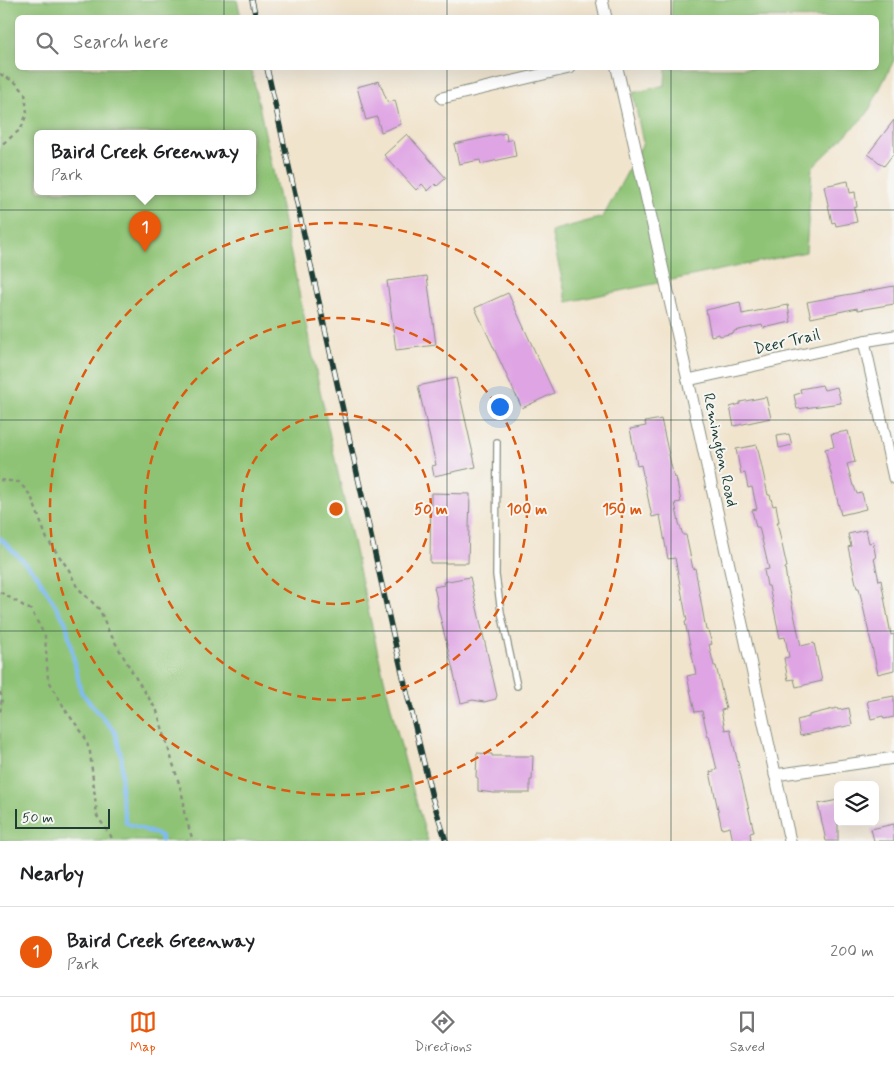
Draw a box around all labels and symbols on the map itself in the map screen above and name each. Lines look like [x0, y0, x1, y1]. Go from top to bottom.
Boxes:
pin: 1 [129, 211, 161, 252]
street label: Deer Trail [752, 324, 822, 360]
street label: Remington Road [698, 391, 742, 509]
your location [487, 394, 513, 420]
centre of rings [327, 500, 345, 518]
text: 50 m [414, 500, 448, 520]
text: 100 m [507, 500, 547, 520]
text: 150 m [602, 500, 642, 520]
scale bar [15, 806, 110, 829]

